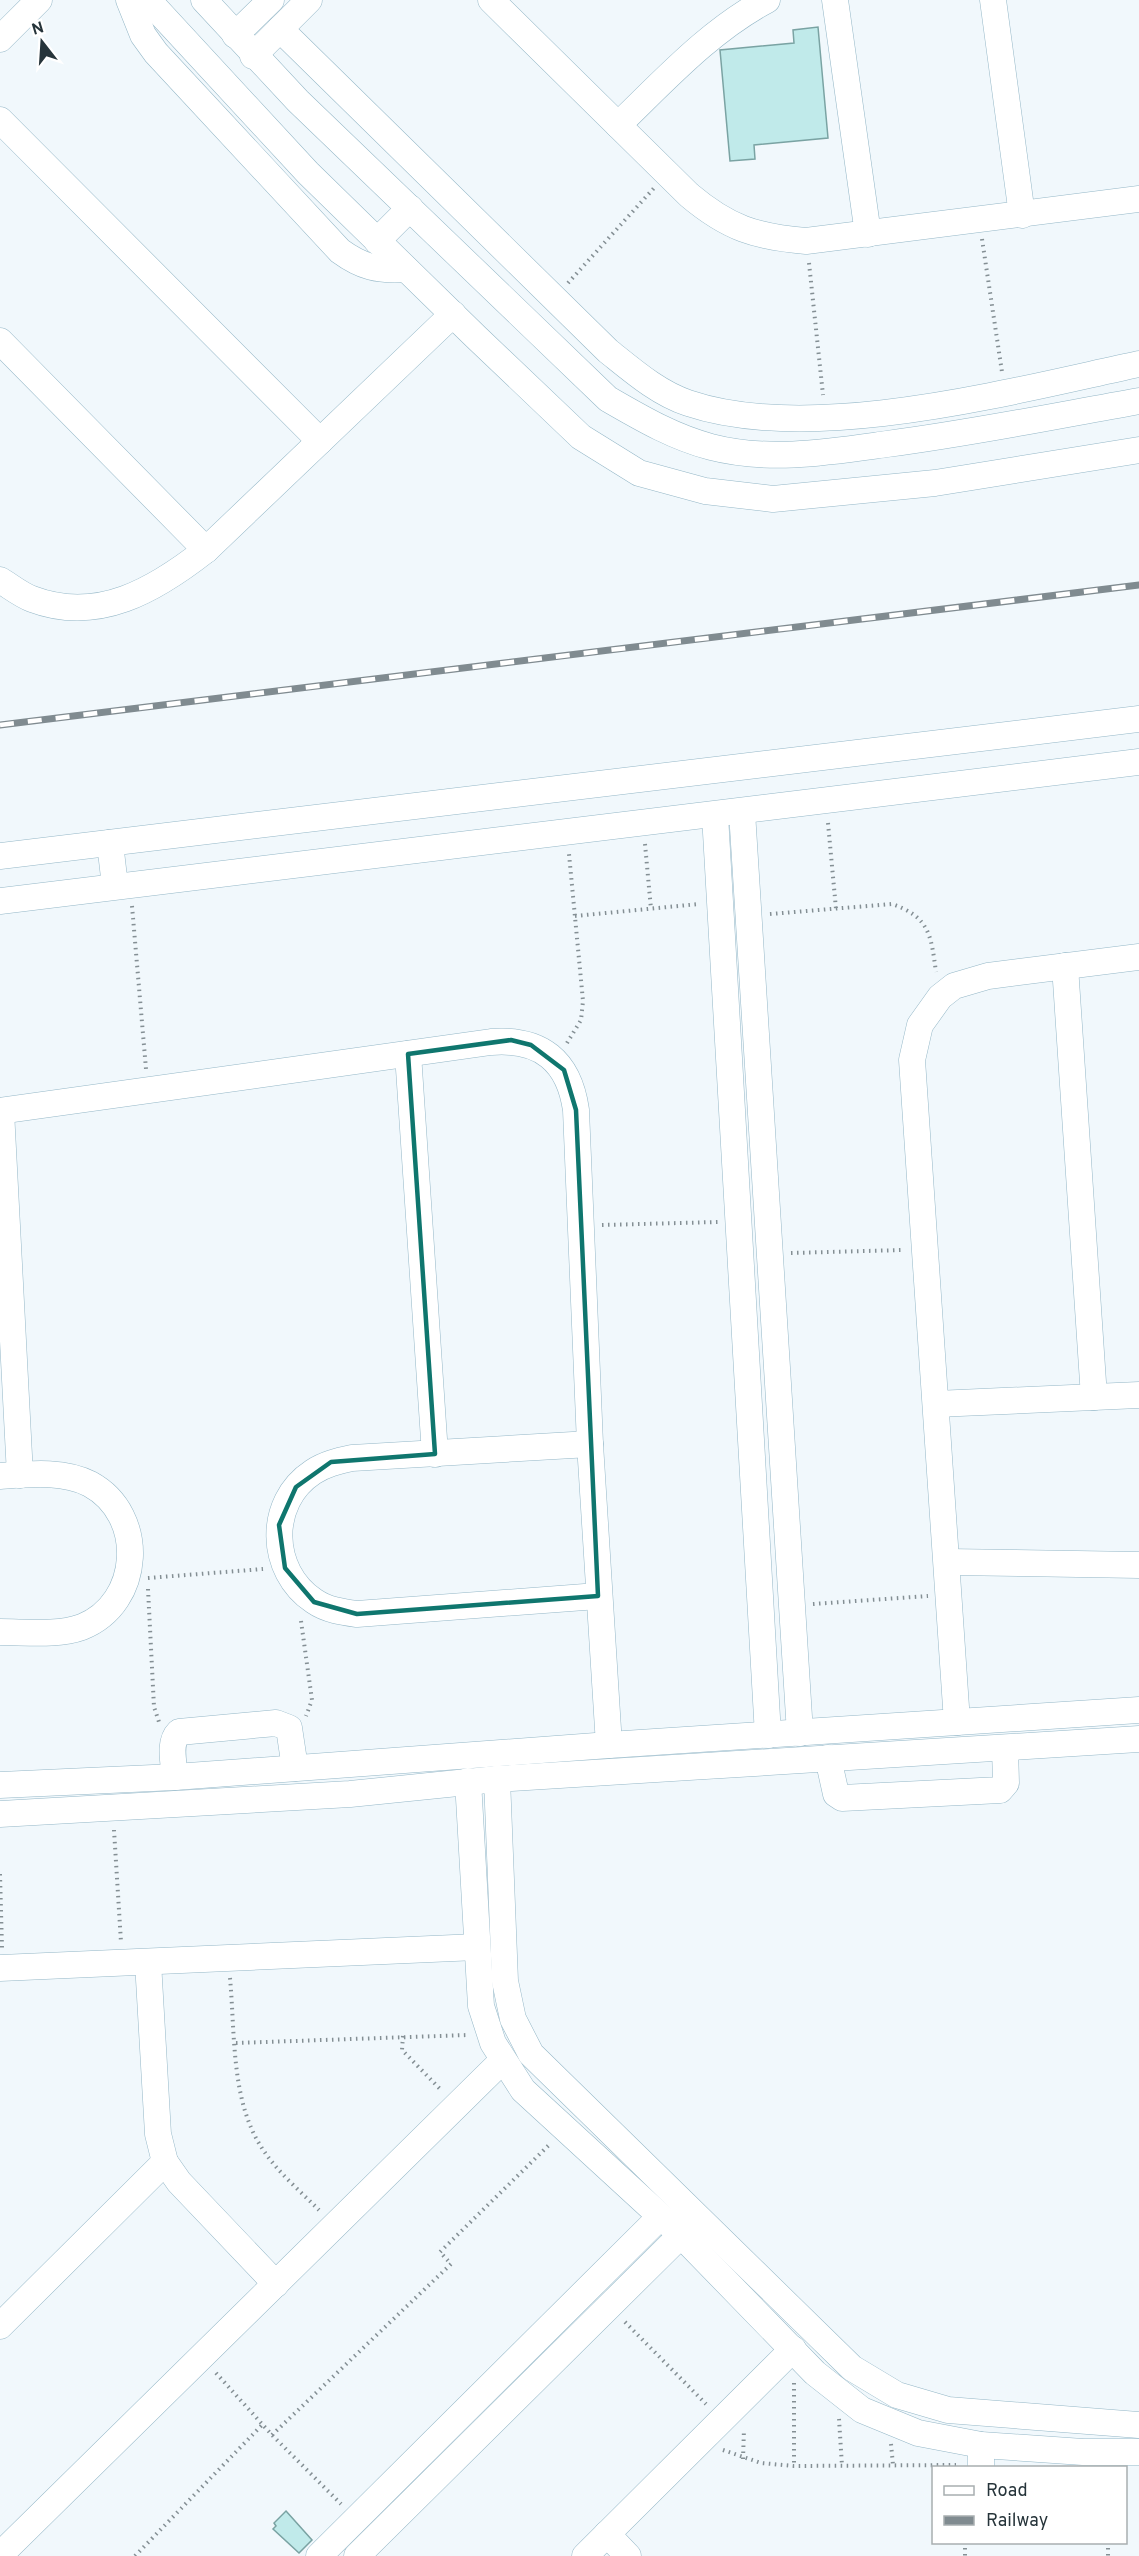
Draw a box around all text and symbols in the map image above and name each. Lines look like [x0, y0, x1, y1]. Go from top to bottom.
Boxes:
north arrow [12, 12, 72, 72]
text: N [30, 18, 47, 41]
legend [932, 2466, 1127, 2544]
text: Road [986, 2480, 1028, 2503]
text: Railway [986, 2510, 1048, 2533]

